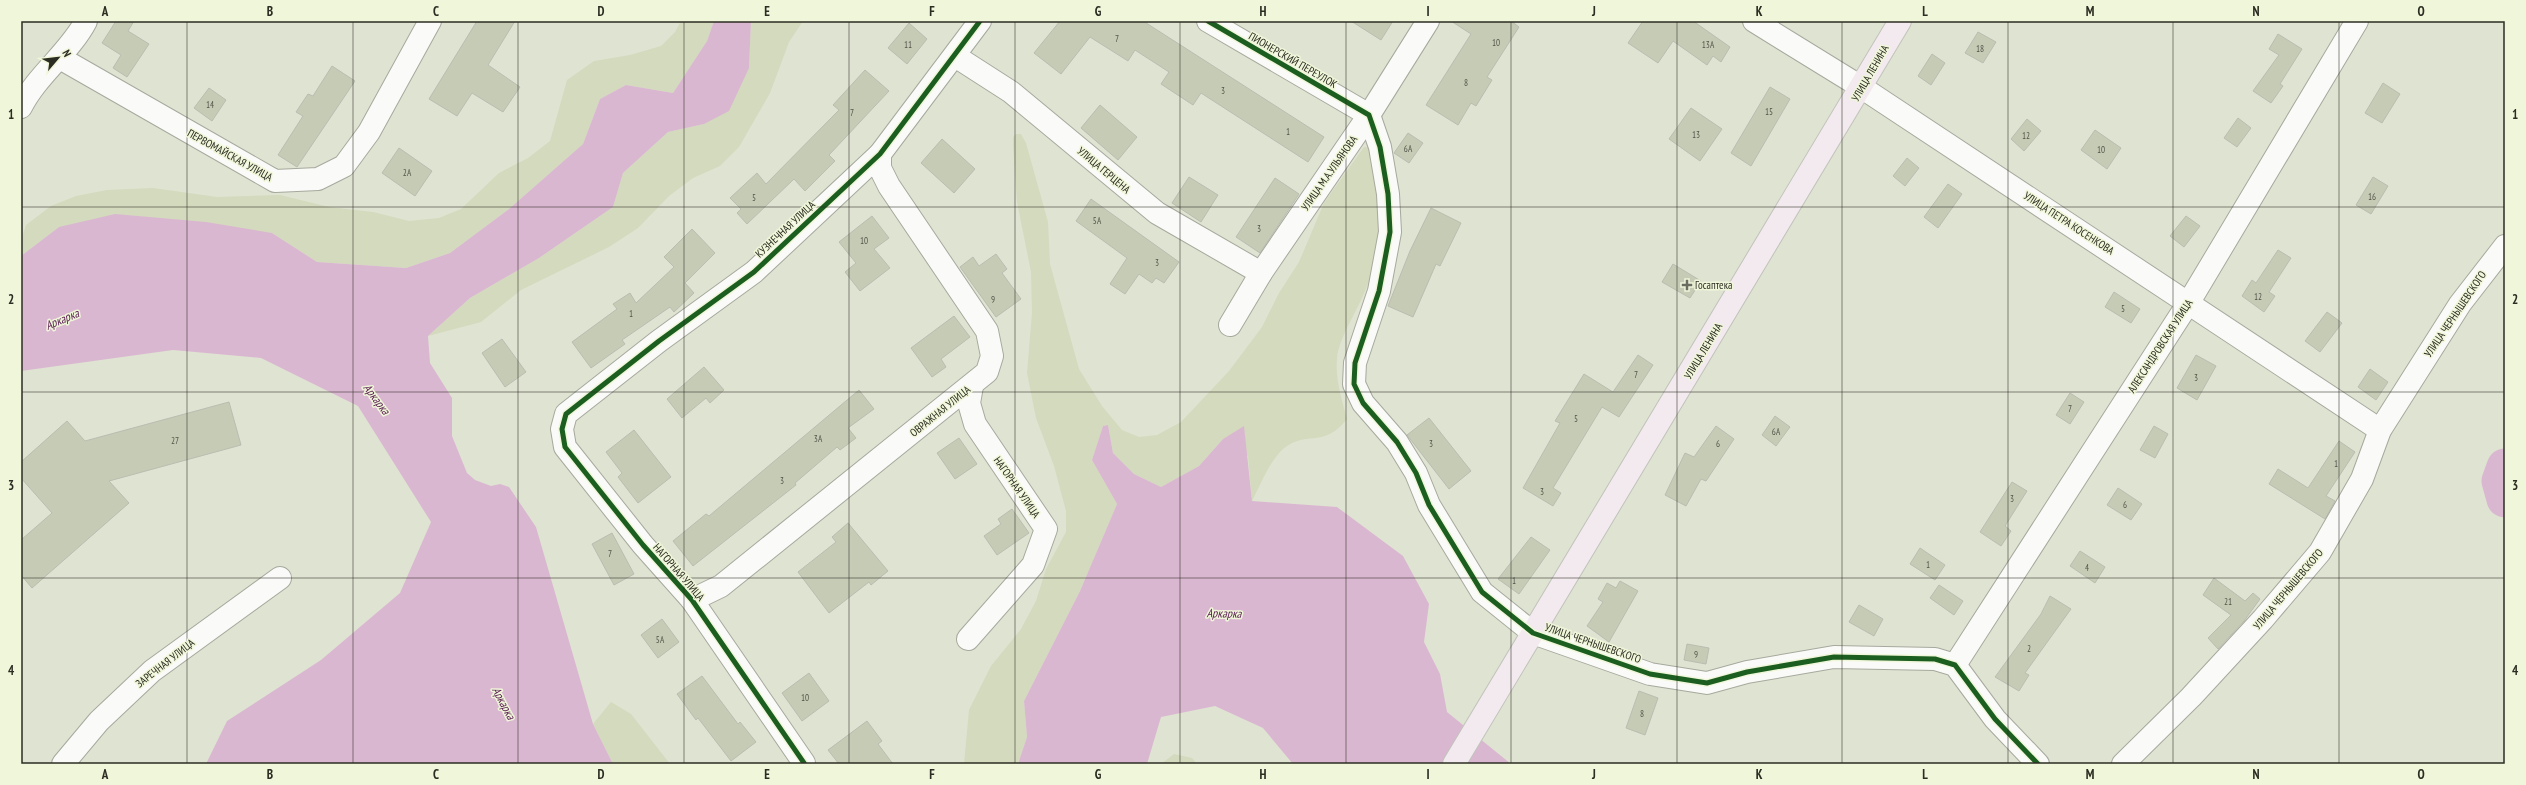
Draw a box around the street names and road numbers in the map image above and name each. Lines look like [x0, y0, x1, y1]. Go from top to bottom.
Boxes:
street label: ПИОНЕРСКИЙ ПЕРЕУЛОК [1246, 29, 1340, 91]
street label: УЛИЦА ЛЕНИНА [1848, 42, 1892, 104]
street label: ПЕРВОМАЙСКАЯ УЛИЦА [185, 126, 276, 185]
street label: УЛИЦА М.А.УЛЬЯНОВА [1298, 132, 1361, 213]
street label: УЛИЦА ГЕРЦЕНА [1075, 144, 1134, 197]
street label: УЛИЦА ПЕТРА КОСЕНКОВА [2021, 188, 2118, 258]
street label: КУЗНЕЧНАЯ УЛИЦА [752, 197, 818, 260]
street label: УЛИЦА ЧЕРНЫШЕВСКОГО [2421, 268, 2489, 360]
street label: АЛЕКСАНДРОВСКАЯ УЛИЦА [2124, 296, 2196, 395]
street label: УЛИЦА ЛЕНИНА [1681, 320, 1726, 382]
street label: ОВРАЖНАЯ УЛИЦА [907, 382, 974, 440]
street label: НАГОРНАЯ УЛИЦА [991, 454, 1044, 521]
street label: НАГОРНАЯ УЛИЦА [650, 540, 708, 604]
street label: УЛИЦА ЧЕРНЫШЕВСКОГО [2250, 546, 2326, 632]
street label: УЛИЦА ЧЕРНЫШЕВСКОГО [1543, 620, 1643, 666]
street label: ЗАРЕЧНАЯ УЛИЦА [133, 635, 198, 690]

